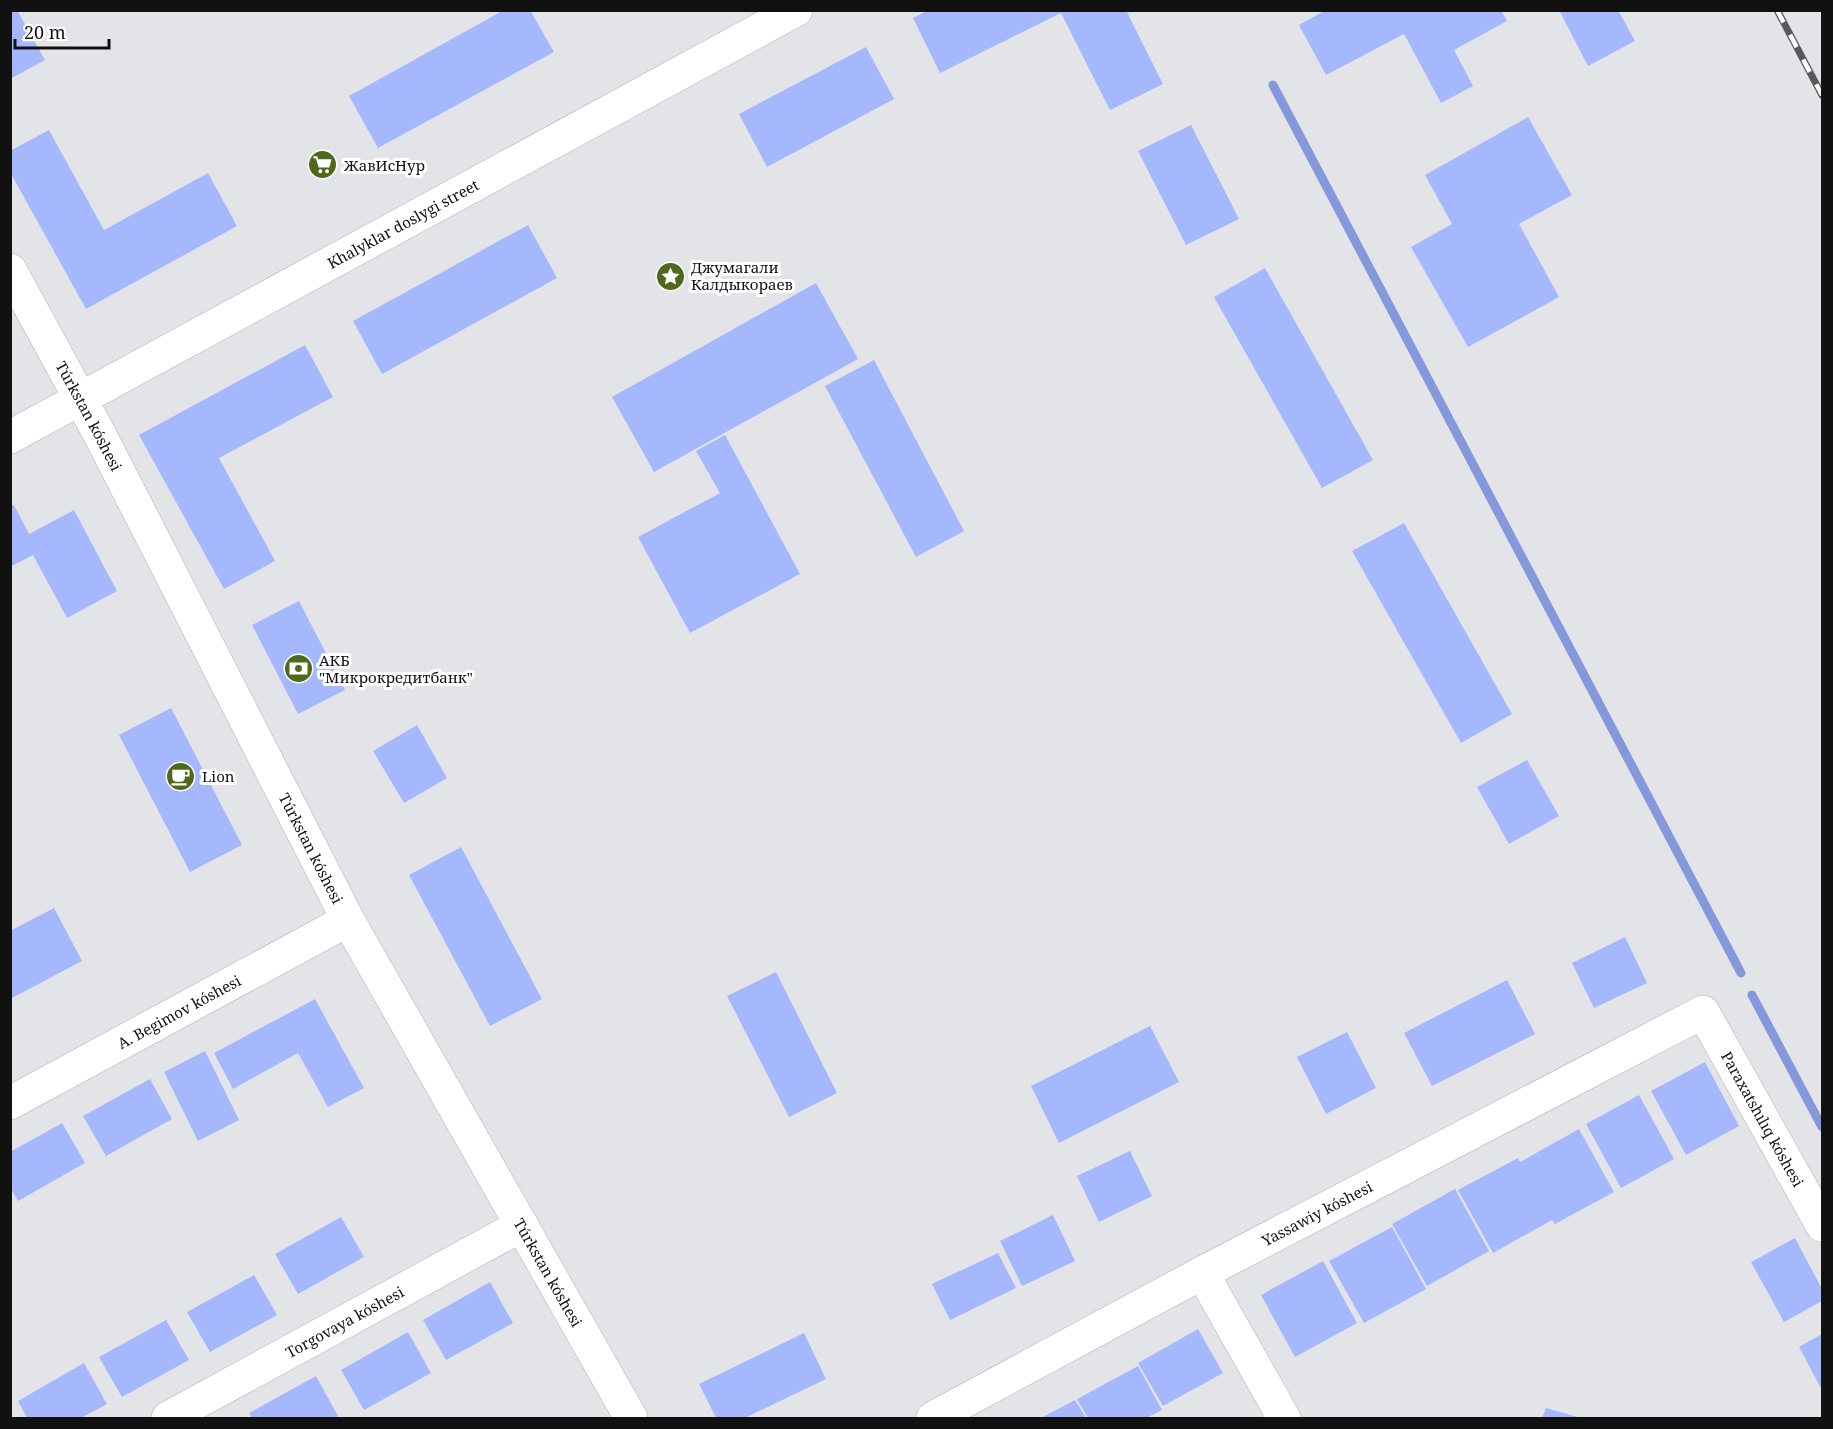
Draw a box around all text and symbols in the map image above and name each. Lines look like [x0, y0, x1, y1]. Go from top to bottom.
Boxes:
scale bar [15, 12, 110, 50]
text: 20 m [24, 20, 66, 44]
supermarket icon: ЖавИсНур [307, 149, 339, 181]
place label: ЖавИсНур [343, 155, 425, 175]
street label: Khalyklar doslygi street [324, 174, 482, 273]
place label: Джумагали Калдыкораев [691, 257, 793, 294]
place icon: Джумагали Калдыкораев [654, 260, 686, 292]
street label: Túrkstan kóshesi [52, 358, 127, 474]
place label: АКБ "Микрокредитбанк" [319, 650, 473, 687]
bank icon: АКБ "Микрокредитбанк" [282, 653, 314, 685]
cafe icon: Lion [165, 760, 197, 792]
place label: Lion [202, 766, 235, 786]
street label: Túrkstan kóshesi [275, 789, 348, 907]
street label: A. Begimov kóshesi [114, 970, 244, 1053]
street label: Paraxatshılıq kóshesi [1717, 1048, 1809, 1190]
street label: Yassawiy kóshesi [1257, 1176, 1376, 1251]
street label: Túrkstan kóshesi [509, 1215, 587, 1330]
street label: Torgovaya kóshesi [282, 1281, 407, 1362]

